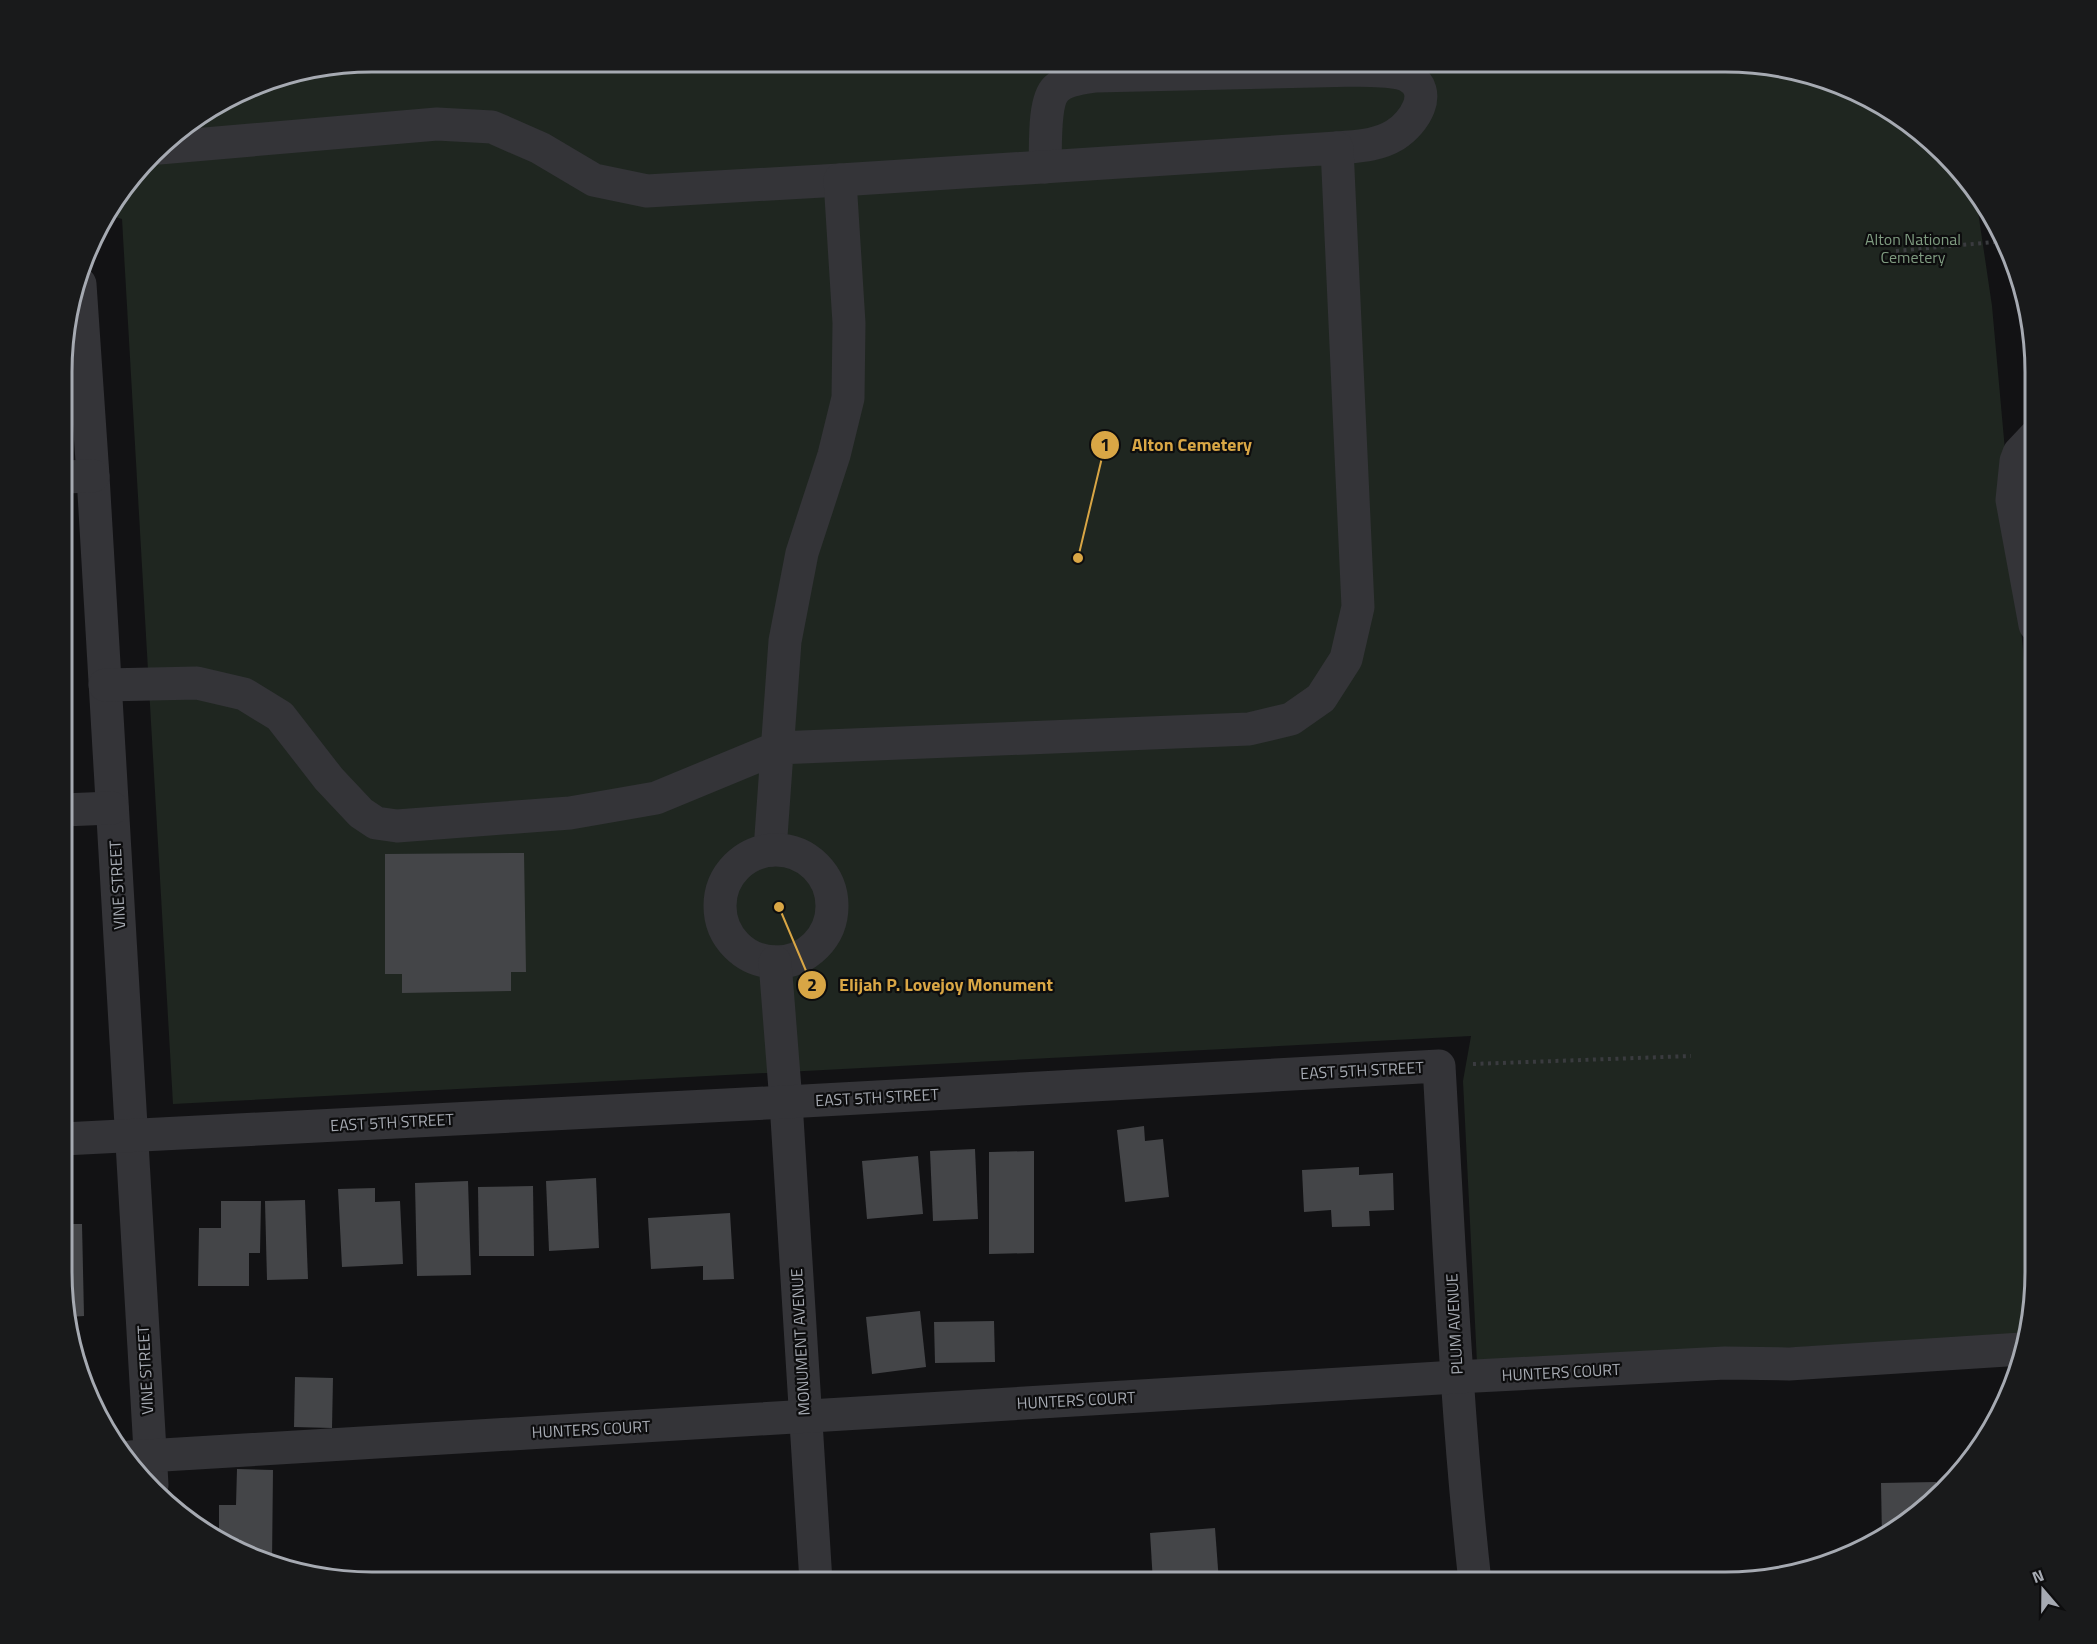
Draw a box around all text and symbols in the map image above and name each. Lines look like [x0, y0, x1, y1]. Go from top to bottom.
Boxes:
park label: Alton National Cemetery [1865, 227, 1961, 269]
callout: Alton Cemetery [1090, 427, 1265, 463]
text: 1 [1100, 431, 1110, 458]
text: Alton Cemetery [1132, 431, 1252, 458]
street label: VINE STREET [103, 839, 131, 930]
callout: Elijah P. Lovejoy Monument [797, 967, 1065, 1003]
text: 2 [807, 971, 817, 998]
text: Elijah P. Lovejoy Monument [839, 971, 1053, 998]
street label: EAST 5TH STREET [1300, 1055, 1425, 1085]
street label: EAST 5TH STREET [815, 1082, 940, 1112]
street label: EAST 5TH STREET [330, 1107, 455, 1137]
street label: MONUMENT AVENUE [784, 1268, 816, 1416]
street label: PLUM AVENUE [1439, 1273, 1469, 1375]
street label: VINE STREET [131, 1324, 159, 1415]
street label: HUNTERS COURT [1501, 1357, 1621, 1387]
street label: HUNTERS COURT [1016, 1385, 1136, 1415]
street label: HUNTERS COURT [531, 1414, 651, 1444]
north arrow [2013, 1560, 2073, 1620]
text: N [2029, 1563, 2047, 1589]

